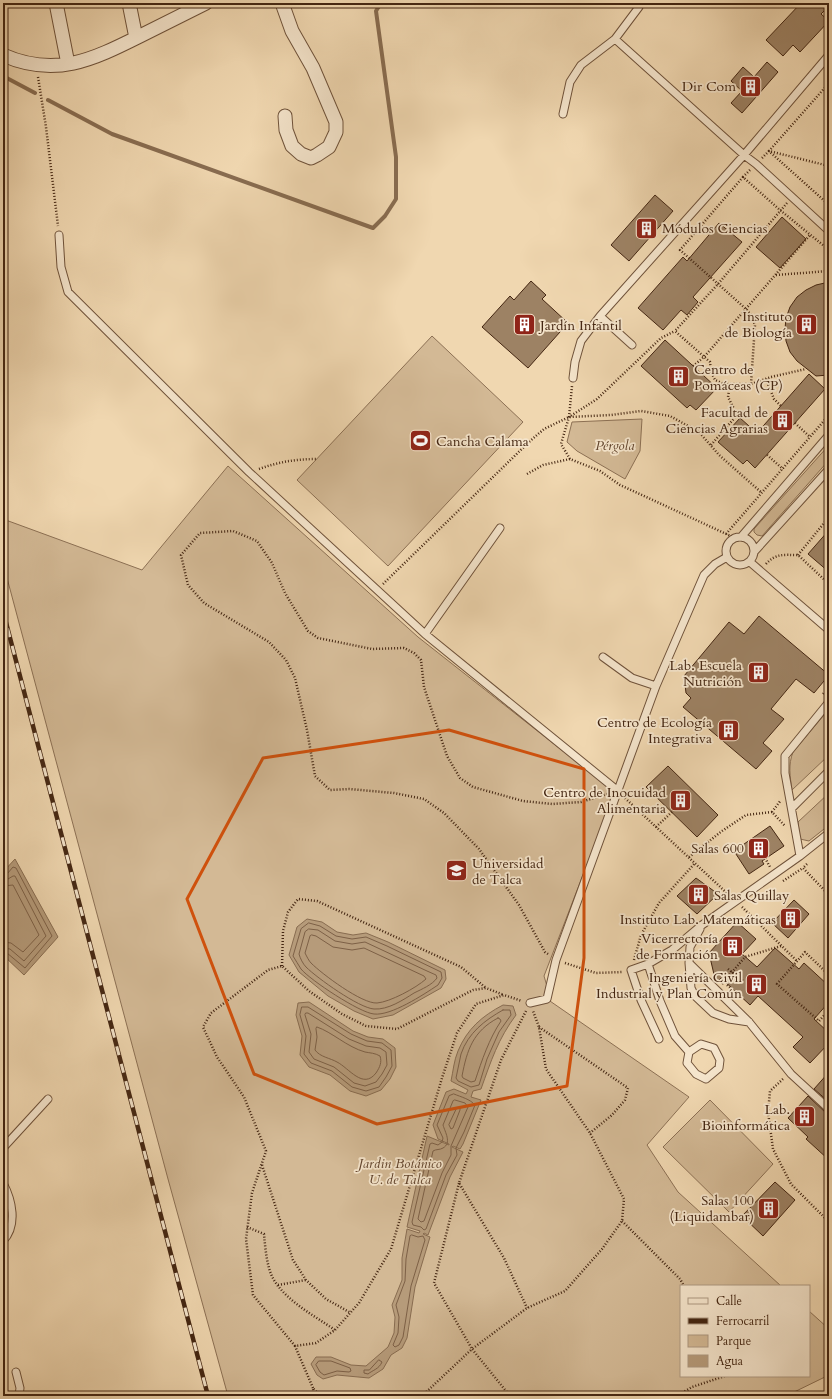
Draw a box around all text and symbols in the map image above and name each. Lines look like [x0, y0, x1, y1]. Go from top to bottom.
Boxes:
building icon: Dir Com [738, 73, 764, 99]
place label: Dir Com [682, 77, 736, 96]
building icon: Módulos Ciencias [633, 215, 659, 241]
place label: Módulos Ciencias [662, 219, 768, 238]
place label: Instituto de Biología [724, 307, 792, 342]
building icon: Instituto de Biología [794, 311, 820, 337]
building icon: Jardín Infantil [512, 312, 538, 338]
place label: Jardín Infantil [538, 316, 622, 335]
place label: Centro de Pomáceas (CP) [694, 360, 783, 395]
building icon: Centro de Pomáceas (CP) [666, 364, 692, 390]
place label: Facultad de Ciencias Agrarias [665, 403, 768, 438]
building icon: Facultad de Ciencias Agrarias [770, 407, 796, 433]
sports icon: Cancha Calama [407, 428, 433, 454]
place label: Cancha Calama [436, 432, 529, 451]
park label: Pérgola [595, 436, 635, 455]
place label: Lab. Escuela Nutrición [669, 656, 742, 691]
building icon: Lab. Escuela Nutrición [745, 660, 771, 686]
place label: Centro de Ecología Integrativa [597, 713, 712, 748]
building icon: Centro de Ecología Integrativa [715, 717, 741, 743]
place label: Centro de Inocuidad Alimentaria [543, 783, 667, 818]
building icon: Centro de Inocuidad Alimentaria [668, 787, 694, 813]
building icon: Salas 600 [746, 835, 772, 861]
place label: Salas 600 [691, 839, 744, 858]
place label: Universidad de Talca [472, 854, 544, 889]
school or university icon: Universidad de Talca [444, 858, 470, 884]
building icon: Salas Quillay [685, 882, 711, 908]
place label: Salas Quillay [714, 886, 790, 905]
building icon: Instituto Lab. Matemáticas [778, 906, 804, 932]
place label: Instituto Lab. Matemáticas [620, 910, 776, 929]
place label: Vicerrectoría de Formación [636, 929, 718, 964]
building icon: Vicerrectoría de Formación [720, 933, 746, 959]
place label: Ingeniería Civil Industrial y Plan Común [596, 968, 742, 1003]
building icon: Ingeniería Civil Industrial y Plan Común [744, 972, 770, 998]
place label: Lab. Bioinformática [701, 1100, 790, 1135]
building icon: Lab. Bioinformática [792, 1104, 818, 1130]
park label: Jardin Botánico U. de Talca [355, 1154, 442, 1189]
place label: Salas 100 (Liquidambar) [670, 1191, 754, 1226]
building icon: Salas 100 (Liquidambar) [756, 1195, 782, 1221]
legend [680, 1285, 810, 1377]
text: Calle [716, 1293, 742, 1309]
text: Ferrocarril [716, 1313, 769, 1329]
text: Parque [716, 1333, 751, 1349]
text: Agua [716, 1353, 744, 1369]

